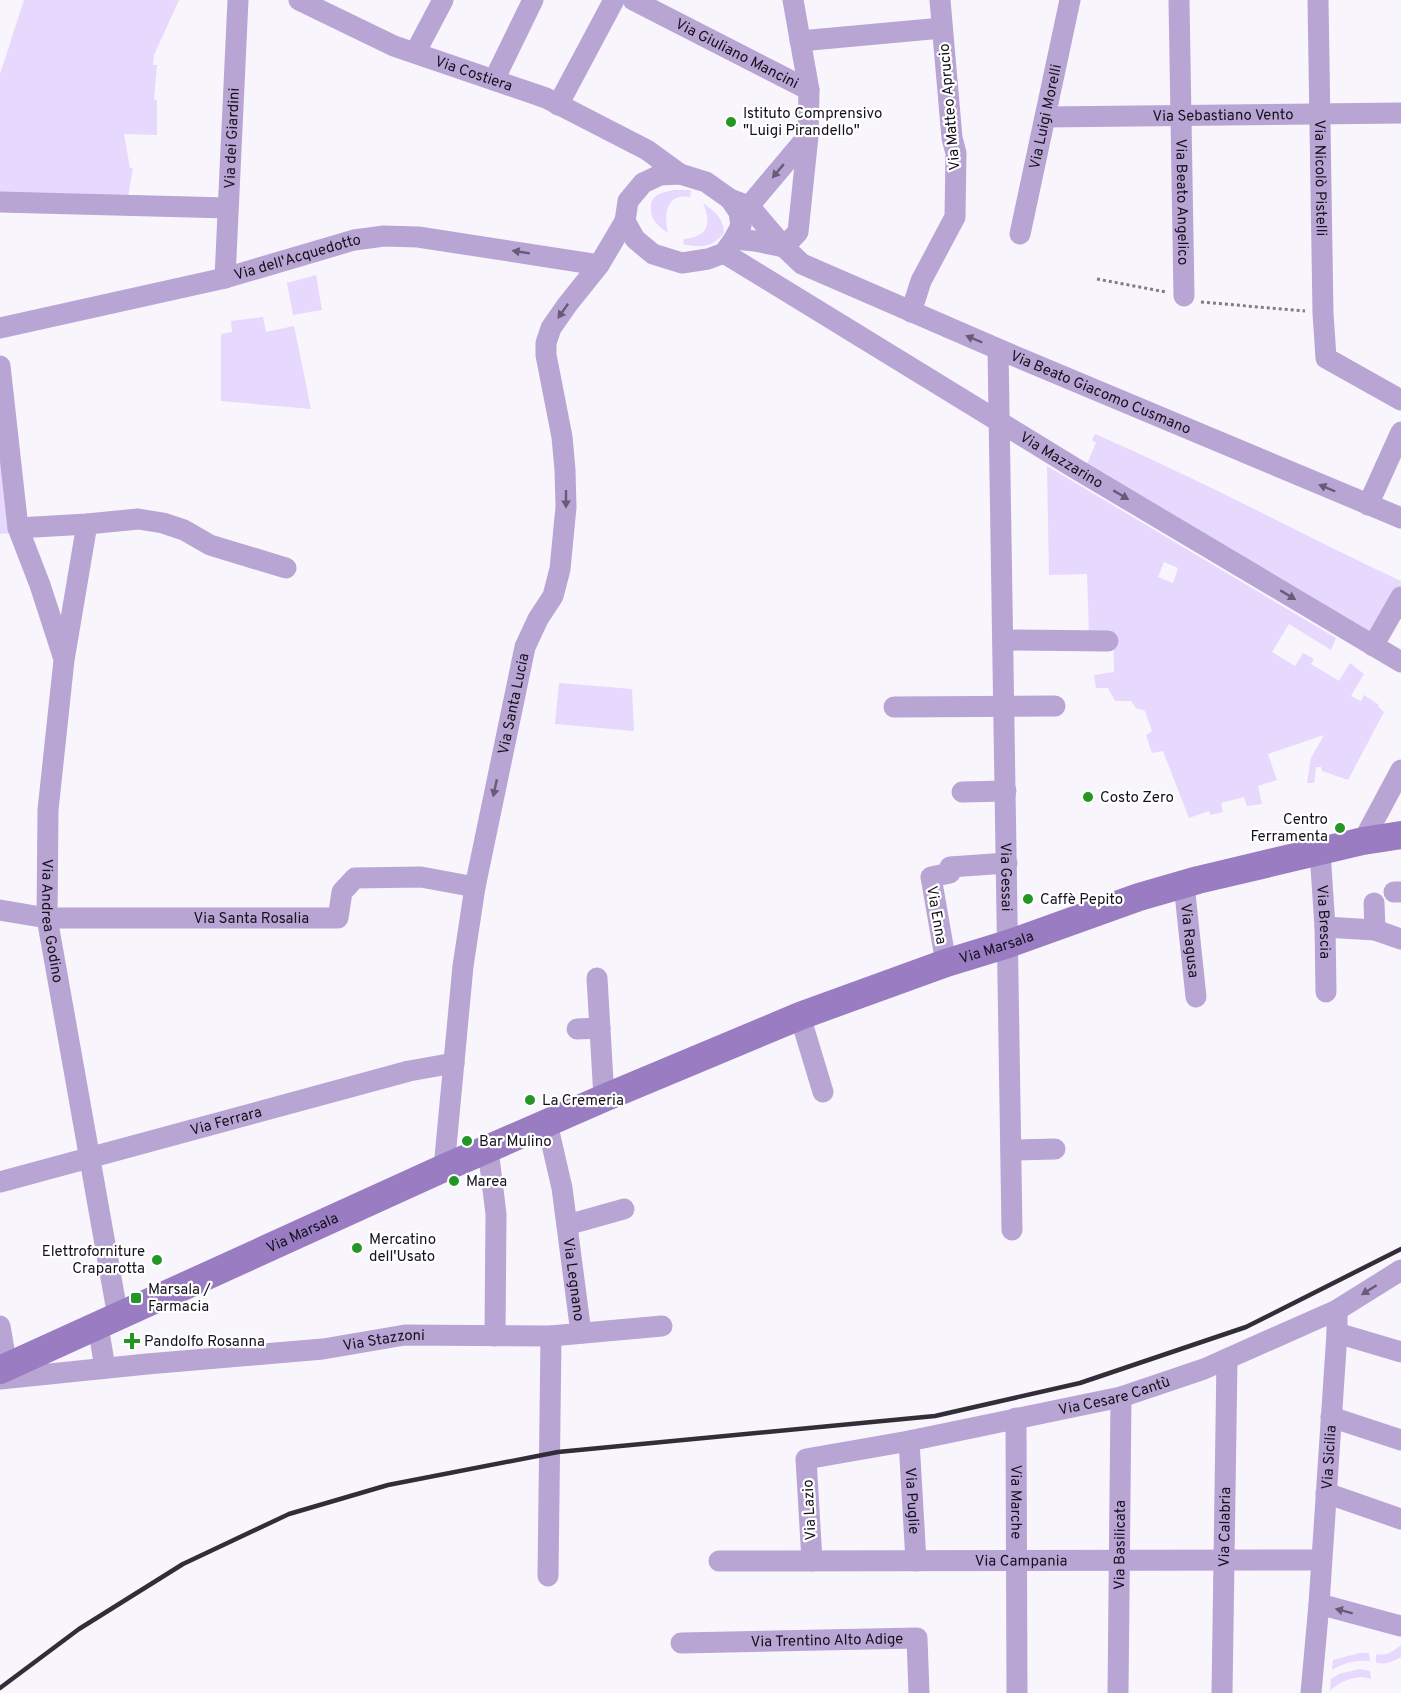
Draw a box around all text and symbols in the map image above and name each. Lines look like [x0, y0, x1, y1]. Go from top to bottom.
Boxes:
street label: Via Giuliano Mancini [672, 15, 801, 94]
street label: Via Matteo Aprucio [935, 43, 966, 171]
street label: Via Costiera [432, 53, 515, 97]
street label: Via Luigi Morelli [1026, 63, 1067, 171]
street label: Via dei Giardini [221, 87, 245, 189]
place label: Istituto Comprensivo "Luigi Pirandello" [743, 105, 882, 141]
street label: Via Sebastiano Vento [1152, 106, 1294, 127]
marker: Istituto Comprensivo "Luigi Pirandello" [724, 115, 738, 129]
street label: Via Nicolò Pistelli [1309, 119, 1330, 237]
street label: Via Beato Angelico [1170, 139, 1191, 265]
one-way arrow [772, 163, 785, 178]
street label: Via dell'Acquedotto [232, 231, 362, 286]
one-way arrow [511, 247, 530, 256]
one-way arrow [557, 302, 569, 318]
one-way arrow [965, 334, 982, 343]
street label: Via Beato Giacomo Cusmano [1007, 347, 1193, 440]
street label: Via Mazzarino [1016, 429, 1106, 494]
one-way arrow [1318, 483, 1336, 493]
one-way arrow [561, 490, 570, 509]
one-way arrow [1113, 490, 1129, 501]
one-way arrow [1280, 590, 1296, 601]
street label: Via Santa Lucia [495, 652, 534, 757]
one-way arrow [490, 778, 500, 797]
place label: Costo Zero [1100, 789, 1174, 808]
marker: Costo Zero [1081, 790, 1095, 804]
place label: Centro Ferramenta [1250, 811, 1328, 847]
marker: Centro Ferramenta [1333, 821, 1347, 835]
street label: Via Gessai [995, 842, 1015, 912]
street label: Via Andrea Godino [36, 859, 66, 985]
street label: Via Brescia [1311, 884, 1333, 959]
street label: Via Enna [921, 885, 950, 946]
place label: Caffè Pepito [1040, 891, 1123, 910]
marker: Caffè Pepito [1021, 892, 1035, 906]
street label: Via Ragusa [1175, 903, 1202, 979]
street label: Via Santa Rosalia [194, 910, 309, 929]
street label: Via Marsala [957, 928, 1037, 969]
place label: La Cremeria [542, 1092, 624, 1111]
marker: La Cremeria [523, 1093, 537, 1107]
street label: Via Ferrara [188, 1103, 264, 1141]
place label: Bar Mulino [479, 1133, 552, 1152]
marker: Bar Mulino [460, 1134, 474, 1148]
place label: Marea [466, 1173, 507, 1192]
marker: Marea [447, 1174, 461, 1188]
street label: Via Marsala [264, 1209, 342, 1258]
place label: Mercatino dell'Usato [369, 1231, 436, 1267]
street label: Via Legnano [558, 1237, 587, 1323]
marker: Mercatino dell'Usato [350, 1241, 364, 1255]
place label: Elettroforniture Craparotta [42, 1243, 145, 1279]
marker: Elettroforniture Craparotta [150, 1253, 164, 1267]
place label: Marsala / Farmacia [148, 1281, 211, 1317]
one-way arrow [1361, 1284, 1377, 1295]
marker: Marsala / Farmacia [129, 1291, 143, 1305]
street label: Via Stazzoni [342, 1327, 425, 1356]
place label: Pandolfo Rosanna [144, 1333, 265, 1352]
marker: Pandolfo Rosanna [125, 1334, 139, 1348]
street label: Via Cesare Cantù [1057, 1373, 1173, 1421]
street label: Via Sicilia [1319, 1424, 1342, 1490]
street label: Via Marche [1005, 1465, 1024, 1539]
street label: Via Puglie [900, 1467, 922, 1535]
street label: Via Lazio [799, 1479, 822, 1541]
street label: Via Calabria [1216, 1487, 1236, 1567]
street label: Via Basilicata [1111, 1500, 1131, 1590]
street label: Via Campania [975, 1552, 1067, 1572]
one-way arrow [1335, 1606, 1353, 1615]
street label: Via Trentino Alto Adige [750, 1630, 904, 1653]

